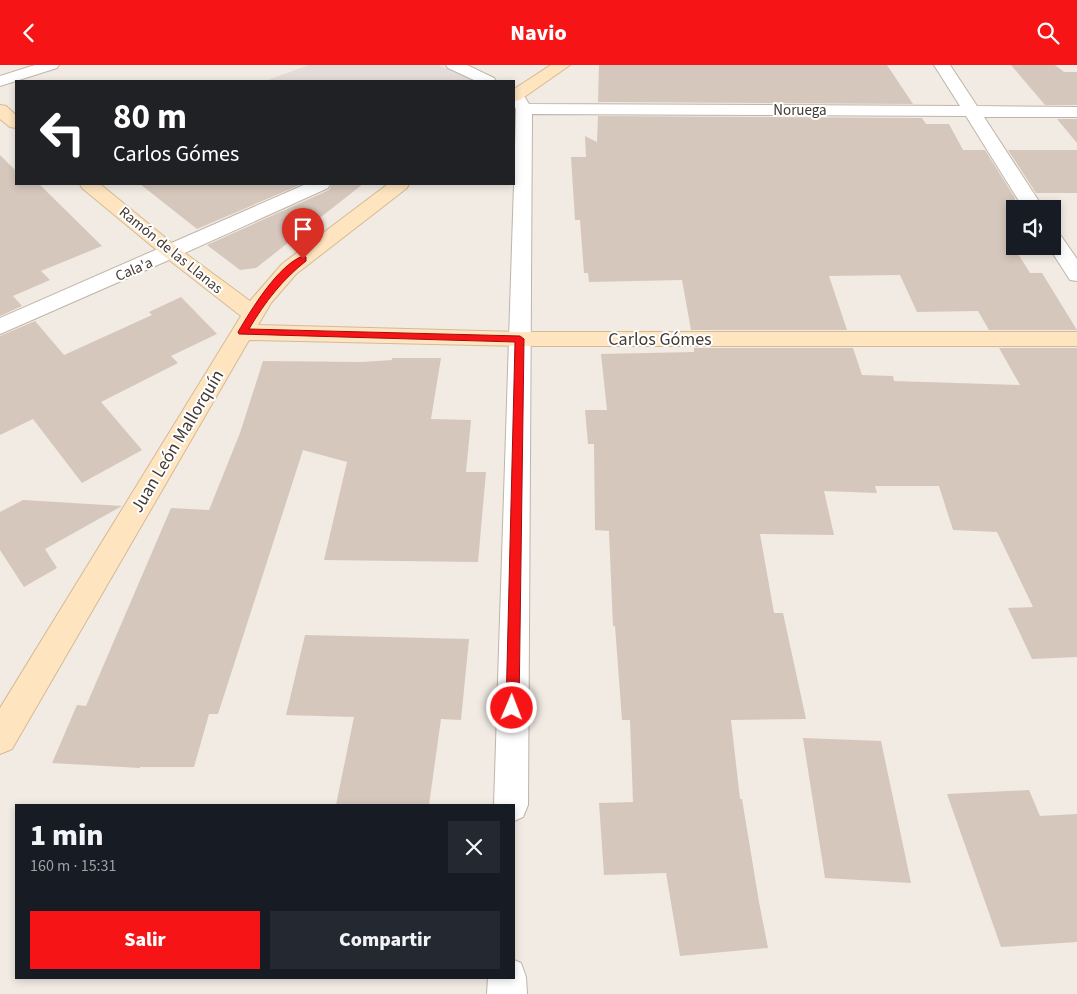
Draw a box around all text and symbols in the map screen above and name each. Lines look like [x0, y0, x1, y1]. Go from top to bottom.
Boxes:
text: Navio [510, 17, 567, 49]
icon: back [15, 19, 43, 47]
icon: search [1034, 19, 1062, 47]
text: 80 m [113, 92, 187, 142]
icon: left [30, 100, 95, 165]
street label: Noruega [773, 100, 827, 121]
text: Carlos Gómes [113, 138, 239, 170]
map controls [1006, 200, 1061, 255]
button: sound [1006, 200, 1061, 255]
street label: Ramón de las Llanas [114, 202, 227, 299]
pin [282, 208, 324, 259]
icon: arrive [289, 215, 317, 243]
street label: Cala'a [112, 252, 156, 287]
street label: Carlos Gómes [608, 327, 712, 352]
street label: Juan León Mallorquín [125, 365, 230, 517]
position arrow [485, 681, 537, 733]
text: 1 min [30, 814, 104, 857]
button: close [448, 821, 500, 873]
text: 160 m · 15:31 [30, 855, 117, 877]
button: Salir [30, 911, 260, 969]
button: Compartir [270, 911, 500, 969]

